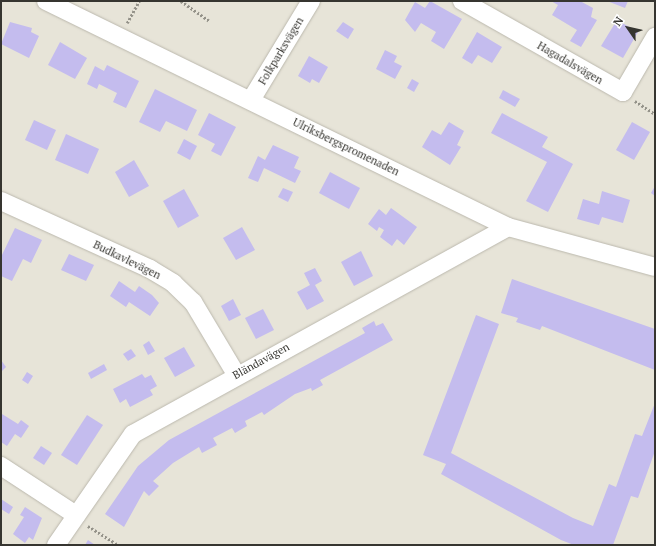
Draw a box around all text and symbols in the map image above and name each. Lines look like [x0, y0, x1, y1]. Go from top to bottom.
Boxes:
north arrow [608, 8, 648, 48]
text: N [610, 14, 626, 29]
street label: Folkparksvägen [256, 15, 306, 87]
street label: Hagadalsvägen [535, 39, 605, 87]
street label: Ulriksbergspromenaden [291, 115, 401, 179]
street label: Budkavlevägen [91, 238, 163, 282]
street label: Bländavägen [230, 340, 292, 382]

